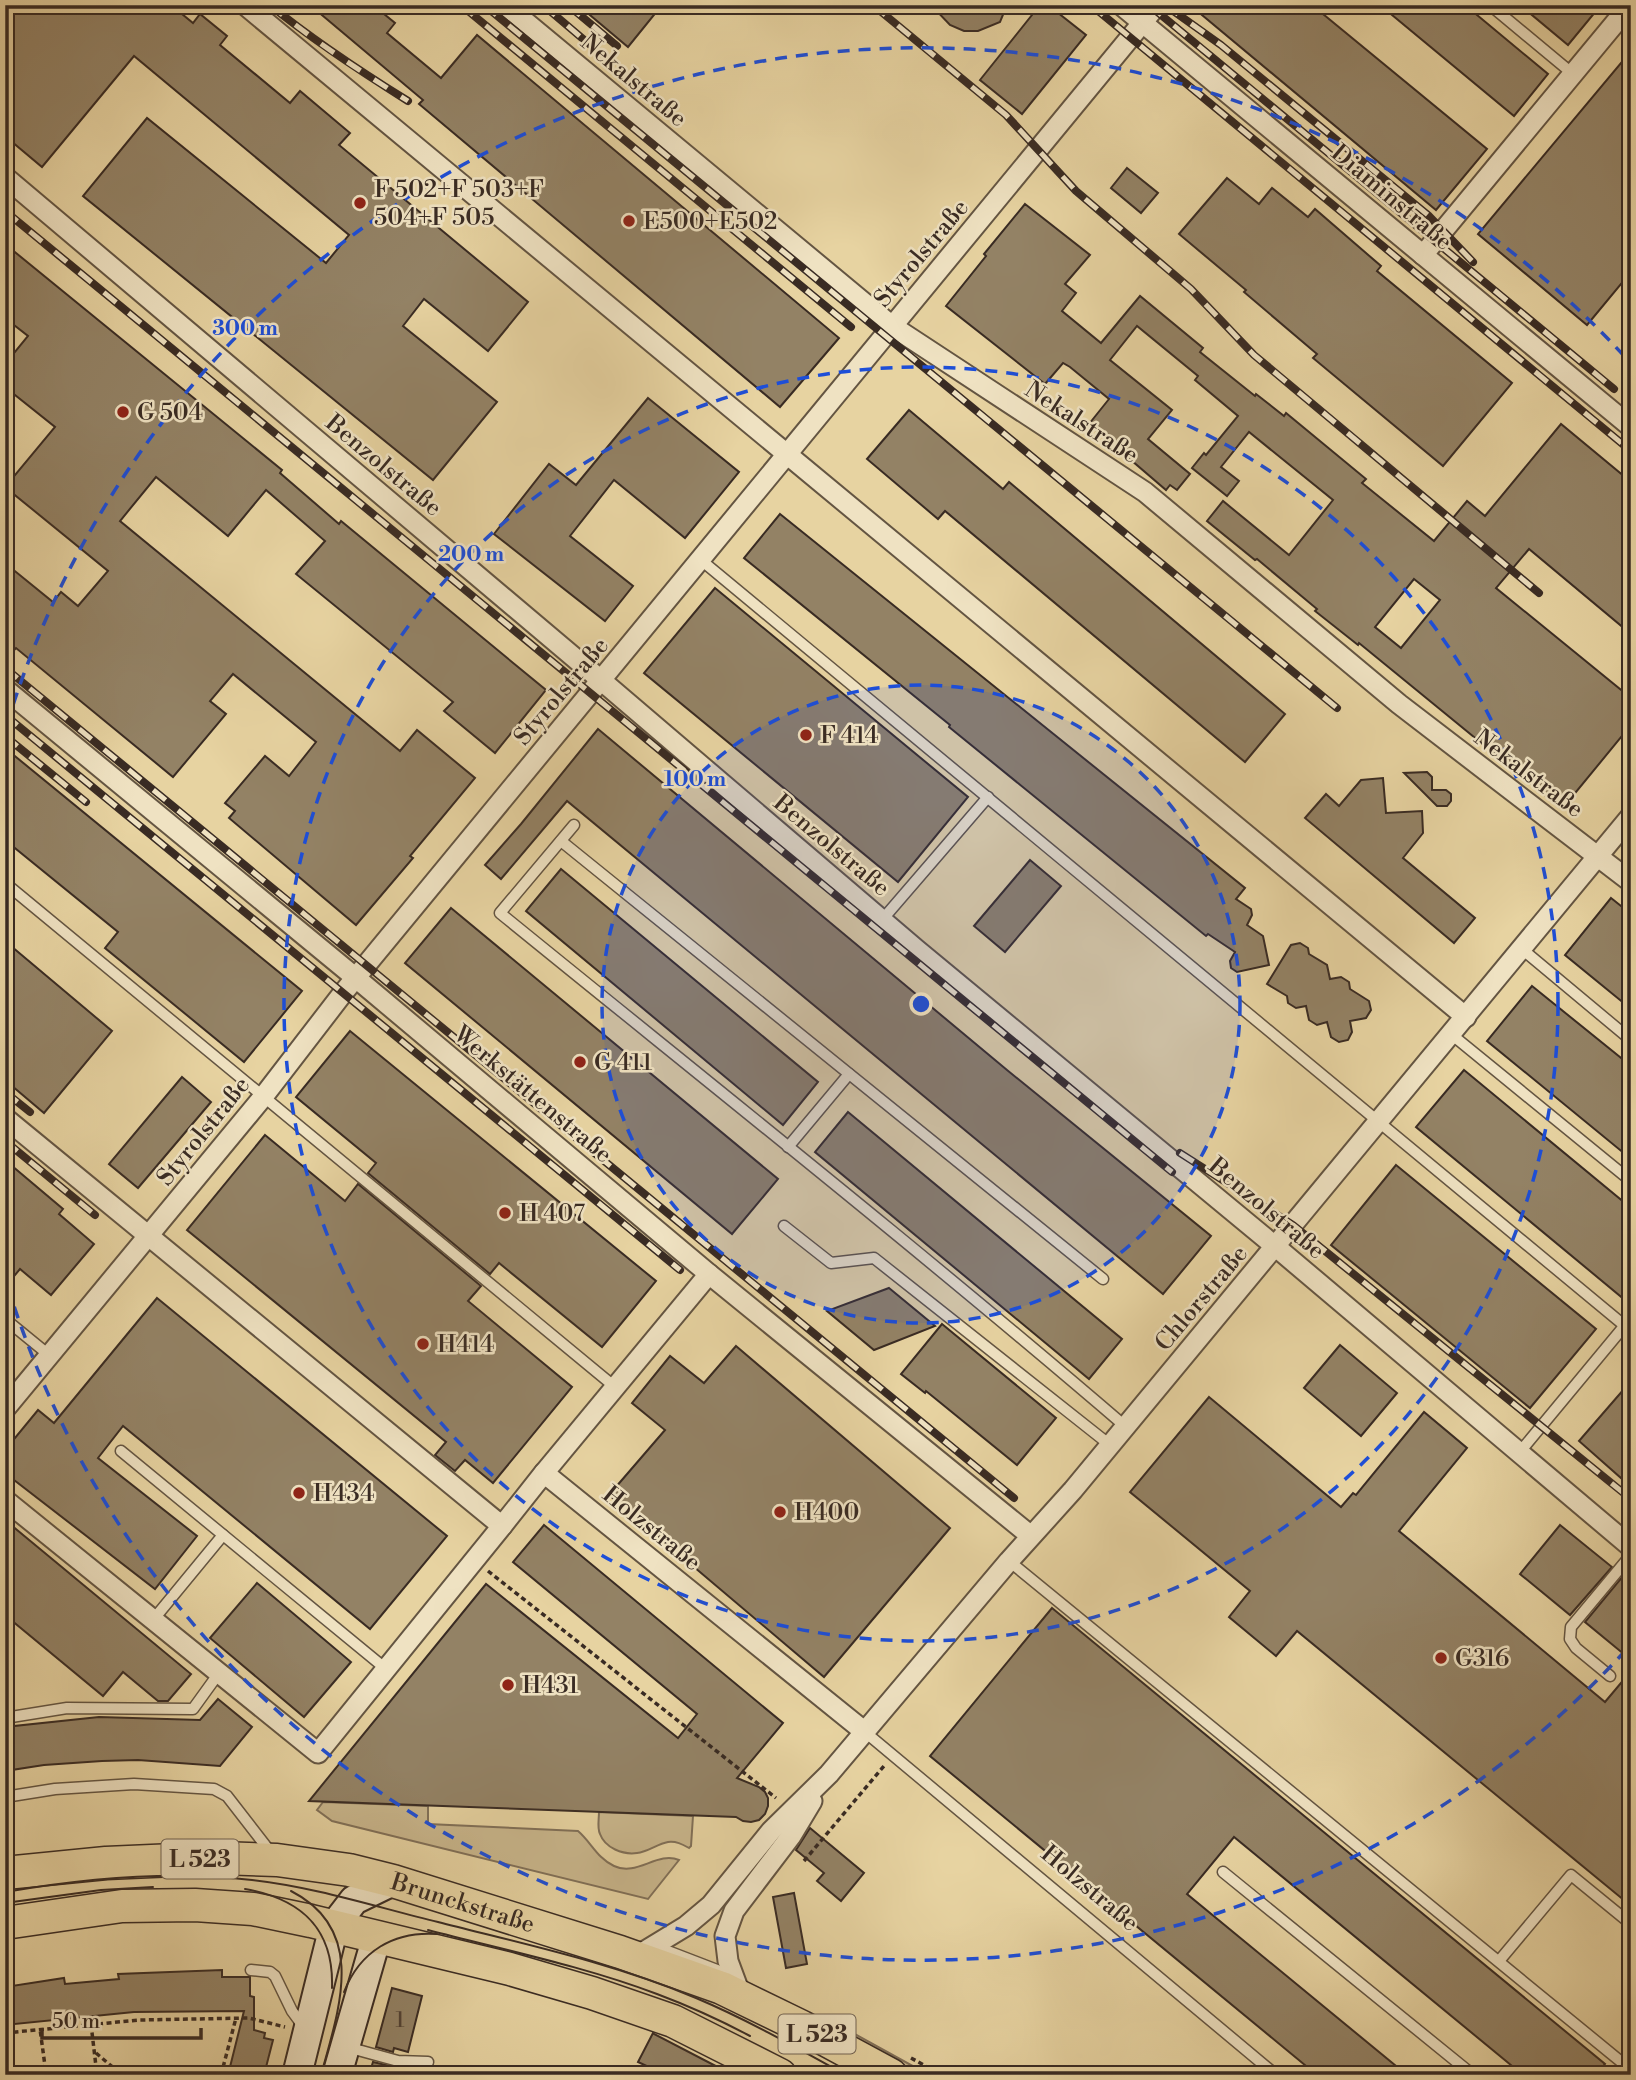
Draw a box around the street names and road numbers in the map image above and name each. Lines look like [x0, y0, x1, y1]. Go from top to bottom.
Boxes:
street label: Nekalstraße [574, 28, 693, 134]
street label: Diaminstraße [1325, 138, 1458, 257]
street label: Styrolstraße [868, 194, 976, 314]
street label: Nekalstraße [1019, 375, 1144, 471]
street label: Benzolstraße [318, 408, 448, 523]
street label: Styrolstraße [508, 632, 616, 752]
street label: Nekalstraße [1468, 723, 1589, 825]
street label: Benzolstraße [766, 788, 896, 903]
street label: Werkstättenstraße [446, 1019, 618, 1170]
street label: Styrolstraße [151, 1071, 257, 1192]
street label: Benzolstraße [1201, 1151, 1331, 1266]
street label: Chlorstraße [1149, 1240, 1255, 1358]
street label: Holzstraße [596, 1480, 707, 1578]
street label: Holzstraße [1034, 1839, 1144, 1938]
road number: L 523 [162, 1840, 238, 1878]
street label: Brunckstraße [386, 1867, 538, 1940]
road number: L 523 [778, 2014, 856, 2054]

